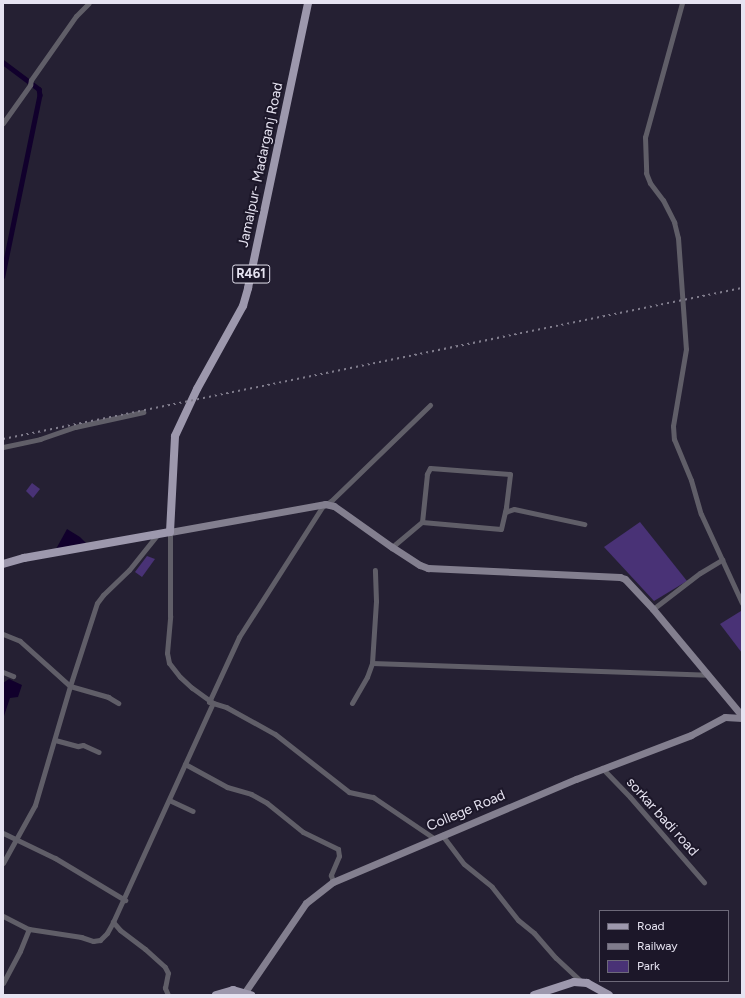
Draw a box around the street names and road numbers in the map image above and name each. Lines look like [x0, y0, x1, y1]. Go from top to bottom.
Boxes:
street label: Jamalpur- Madarganj Road [235, 81, 287, 249]
road number: R461 [232, 263, 270, 285]
street label: sorkar badi road [622, 774, 702, 860]
street label: College Road [424, 787, 508, 835]

